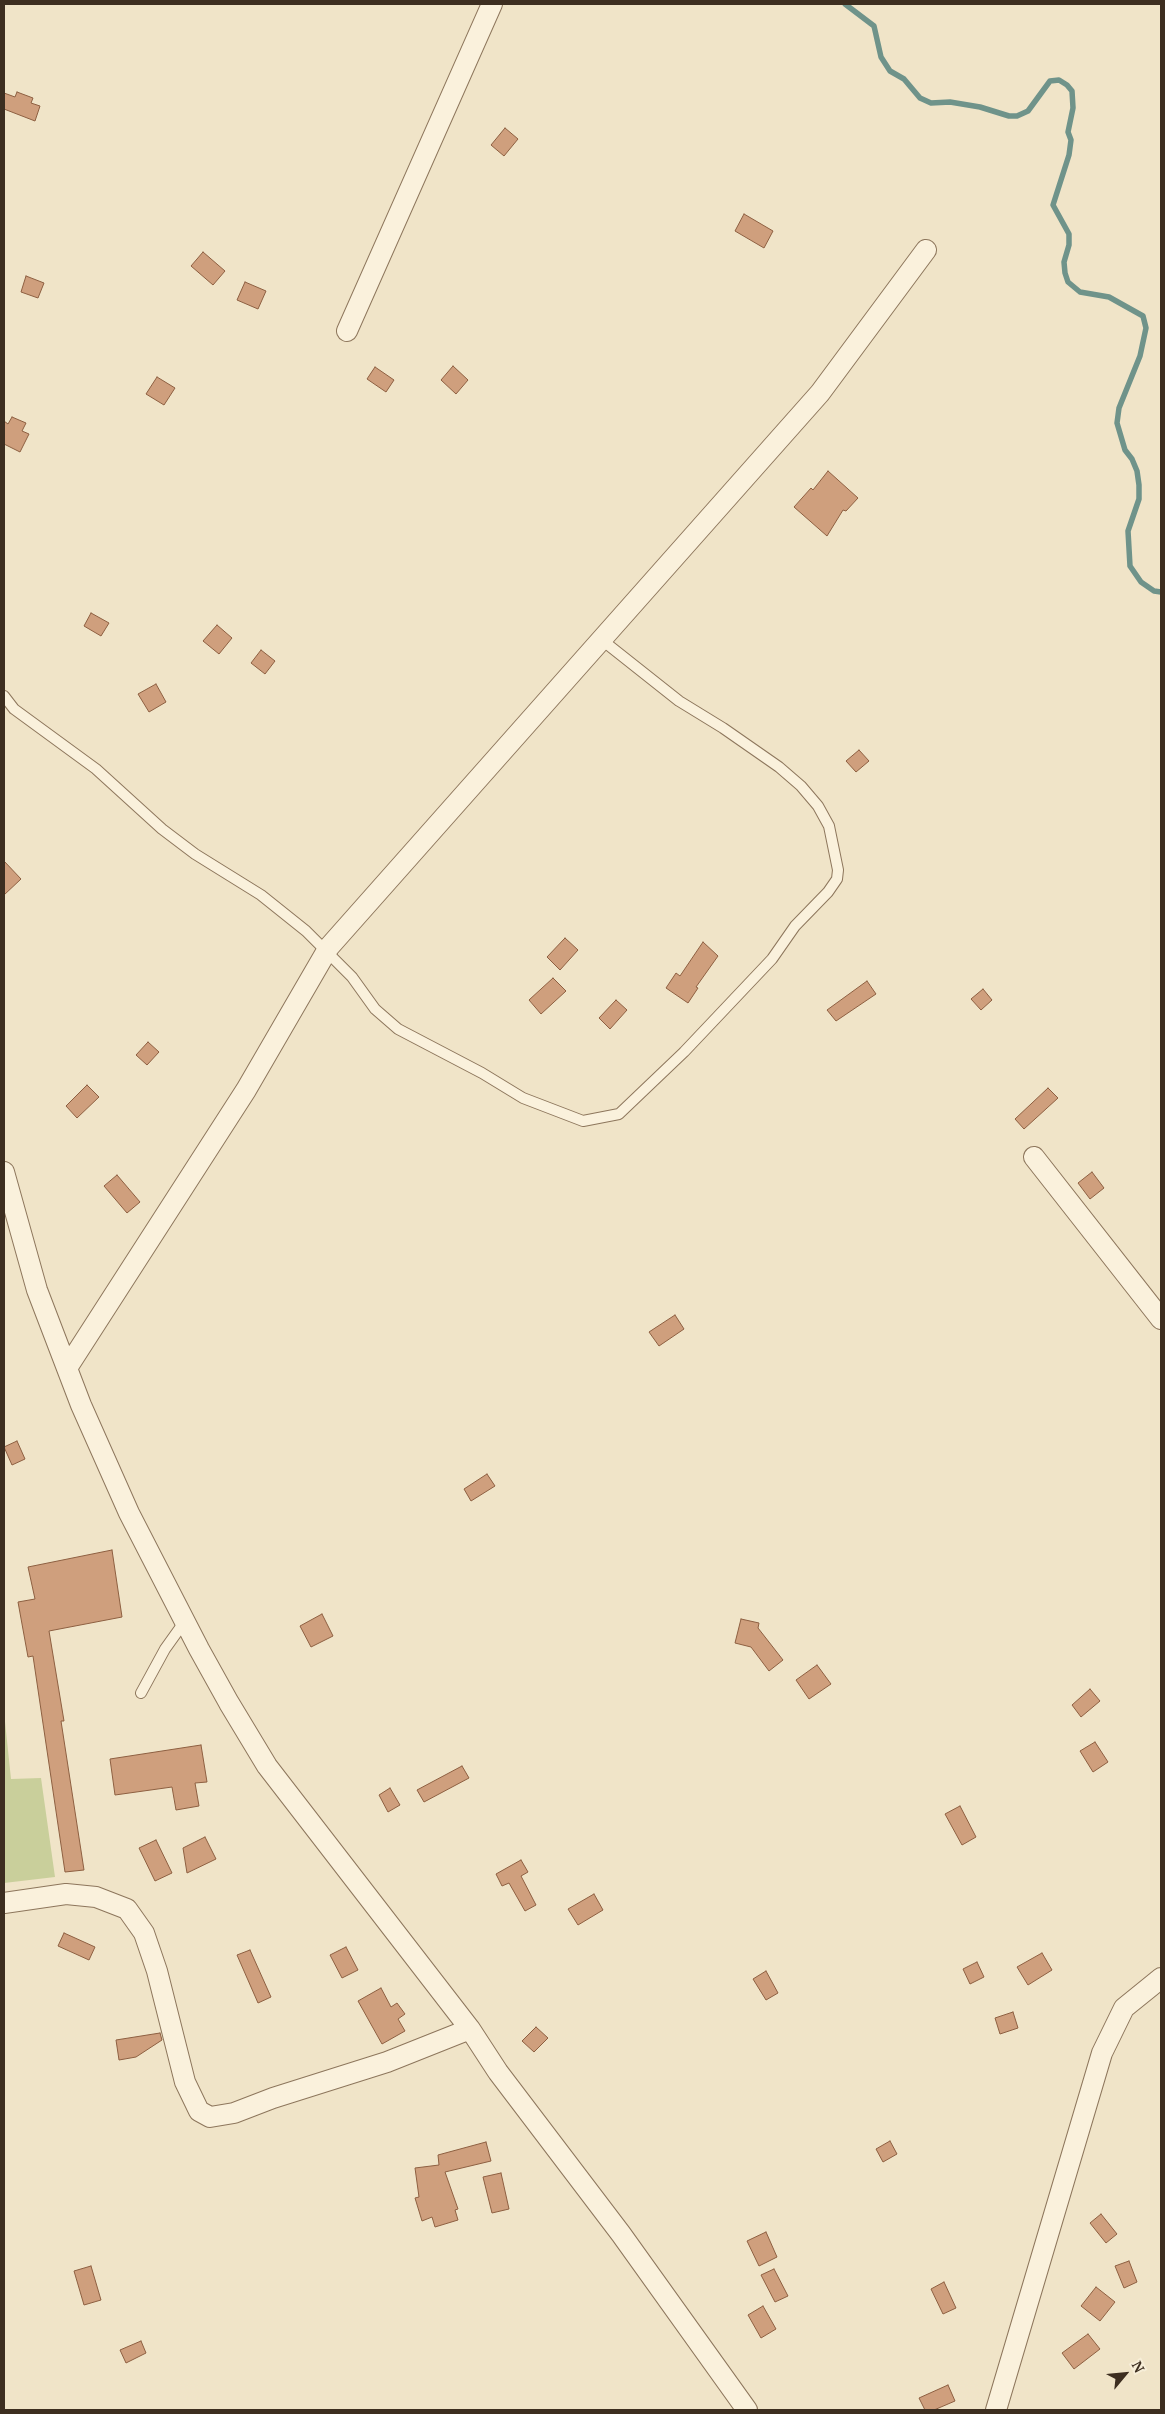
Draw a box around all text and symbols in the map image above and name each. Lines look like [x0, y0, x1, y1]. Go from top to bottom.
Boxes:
north arrow [1100, 2349, 1150, 2399]
text: N [1128, 2358, 1150, 2376]

